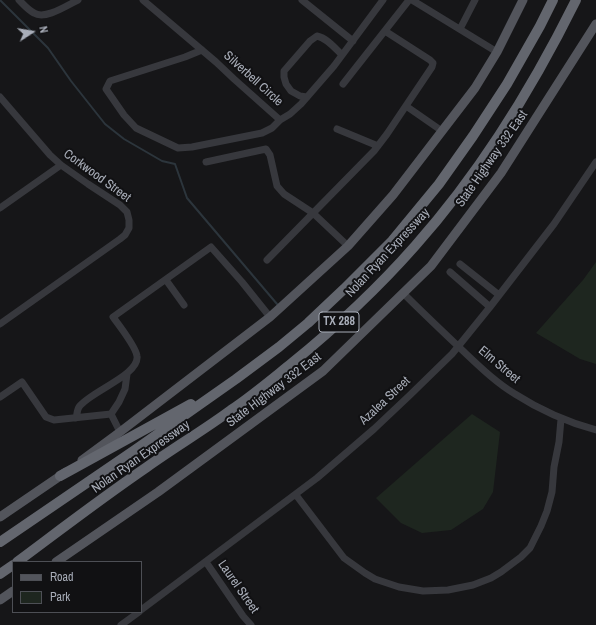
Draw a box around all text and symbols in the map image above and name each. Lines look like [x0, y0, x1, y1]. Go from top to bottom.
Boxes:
north arrow [12, 12, 52, 52]
text: N [36, 25, 51, 34]
street label: Silverbell Circle [220, 48, 286, 110]
street label: State Highway 332 East [453, 108, 531, 210]
street label: Corkwood Street [60, 146, 134, 206]
street label: Nolan Ryan Expressway [343, 205, 433, 301]
road number: TX 288 [319, 312, 359, 332]
street label: Elm Street [475, 343, 523, 387]
street label: State Highway 332 East [224, 349, 324, 431]
street label: Azalea Street [356, 373, 414, 429]
street label: Nolan Ryan Expressway [89, 417, 193, 497]
street label: Laurel Street [214, 558, 262, 616]
legend [12, 561, 142, 613]
text: Road [50, 569, 74, 585]
text: Park [50, 589, 70, 605]

